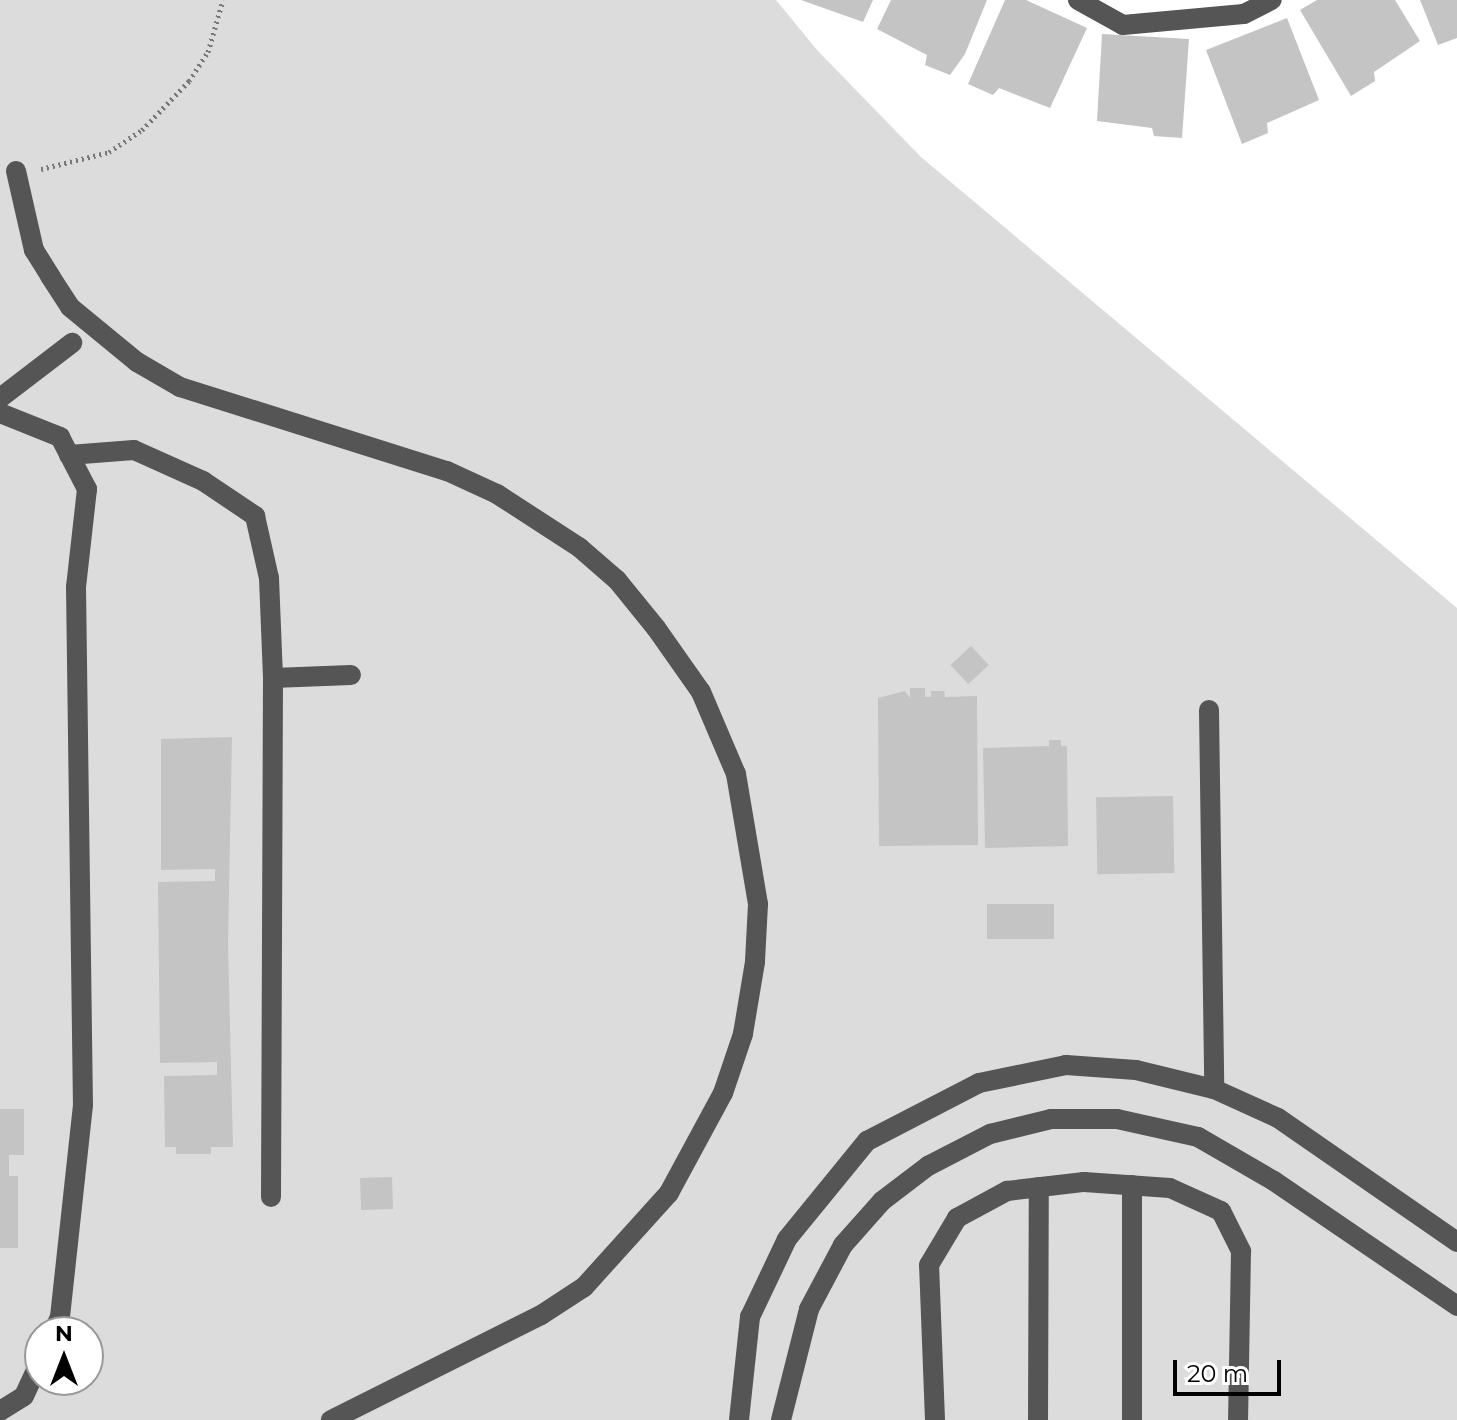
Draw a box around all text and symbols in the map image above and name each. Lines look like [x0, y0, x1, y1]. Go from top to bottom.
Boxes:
north arrow [24, 1316, 104, 1396]
text: N [55, 1320, 73, 1347]
scale bar [1177, 1344, 1285, 1394]
text: 20 m [1187, 1359, 1248, 1388]

